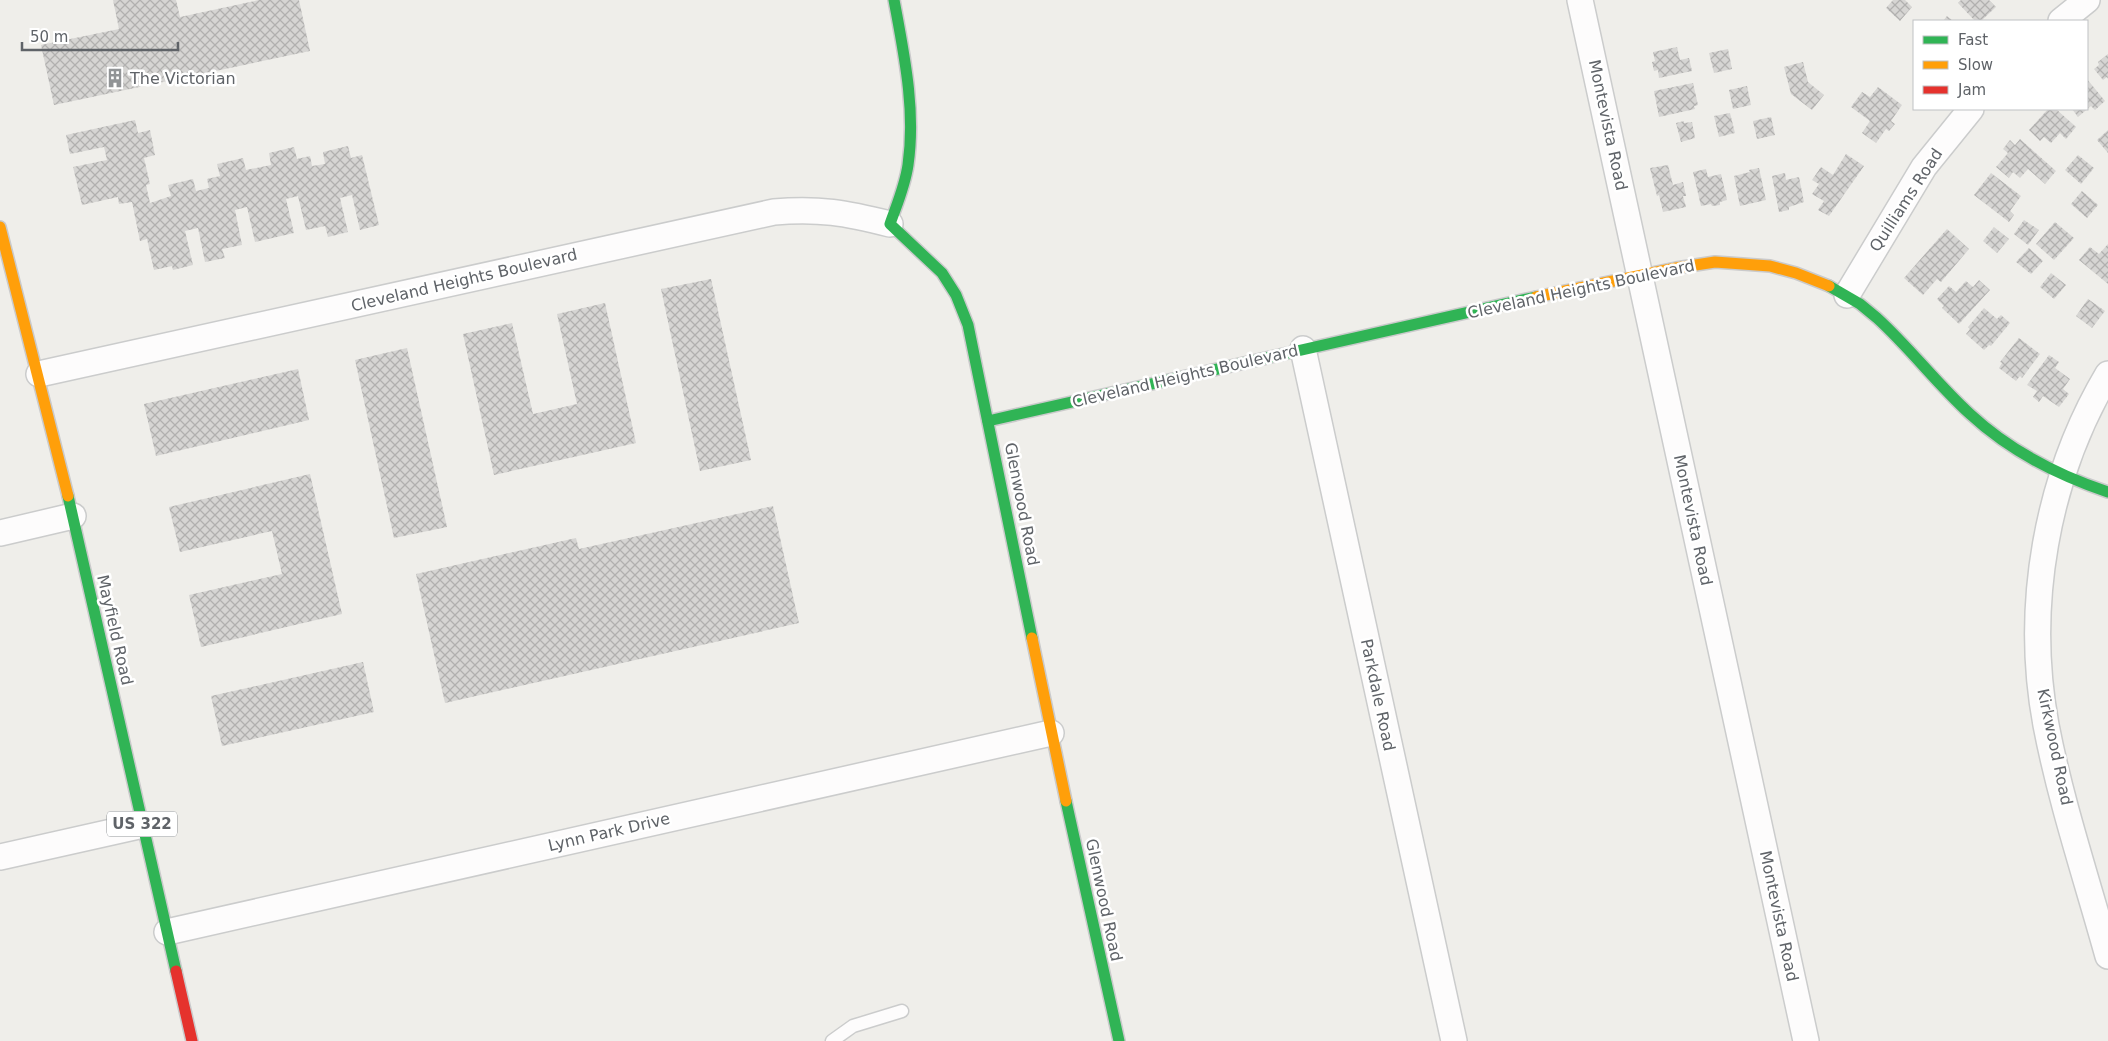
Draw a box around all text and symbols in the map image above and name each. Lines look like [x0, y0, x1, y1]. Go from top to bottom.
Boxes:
scale bar [22, 20, 179, 52]
legend [1913, 20, 2088, 110]
text: 50 m [30, 28, 68, 46]
text: Fast [1958, 31, 1988, 49]
text: Slow [1958, 56, 1993, 74]
street label: Montevista Road [1585, 58, 1631, 192]
building icon: The Victorian [104, 67, 126, 89]
place label: The Victorian [129, 69, 236, 88]
text: Jam [1957, 81, 1986, 99]
street label: Quilliams Road [1865, 145, 1947, 255]
street label: Cleveland Heights Boulevard [349, 245, 579, 315]
street label: Cleveland Heights Boulevard [1466, 256, 1696, 322]
street label: Cleveland Heights Boulevard [1070, 341, 1300, 411]
street label: Glenwood Road [1001, 441, 1043, 567]
street label: Montevista Road [1670, 453, 1716, 587]
street label: Mayfield Road [93, 573, 137, 687]
street label: Parkdale Road [1357, 637, 1399, 753]
street label: Kirkwood Road [2033, 687, 2077, 807]
street label: Lynn Park Drive [546, 809, 672, 855]
road number: US 322 [107, 812, 177, 836]
street label: Glenwood Road [1082, 837, 1126, 963]
street label: Montevista Road [1756, 849, 1802, 983]

